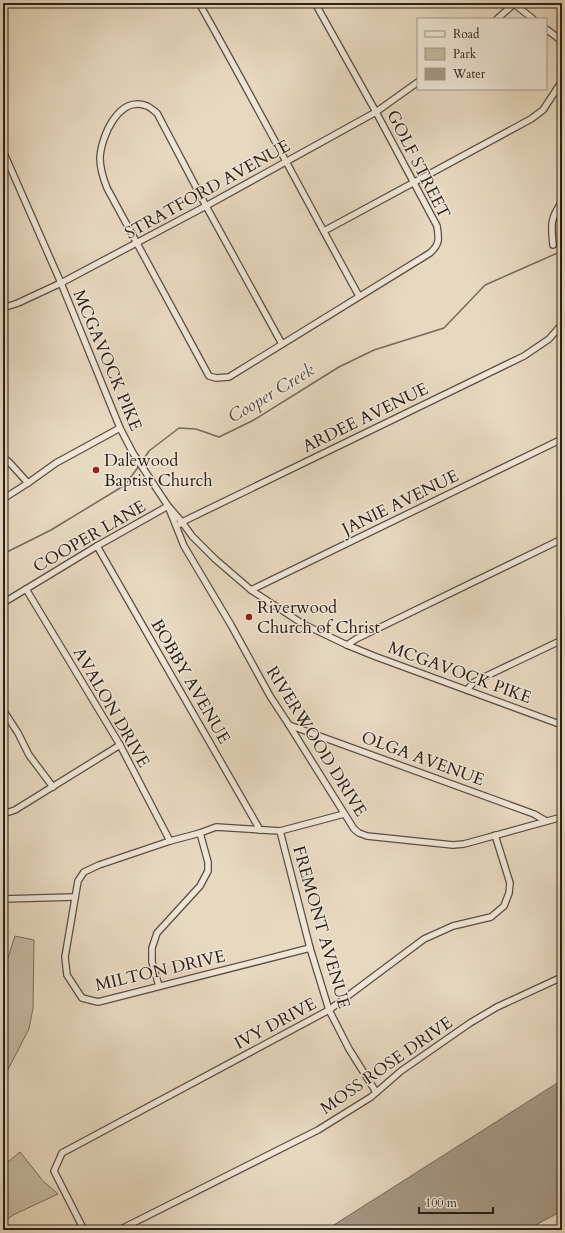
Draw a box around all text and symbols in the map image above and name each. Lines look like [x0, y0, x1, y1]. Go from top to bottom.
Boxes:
legend [417, 18, 547, 90]
text: Road [453, 26, 480, 42]
text: Park [453, 46, 477, 62]
text: Water [452, 66, 486, 82]
street label: GOLF STREET [381, 106, 456, 222]
street label: STRATFORD AVENUE [120, 134, 294, 245]
street label: MCGAVOCK PIKE [67, 286, 148, 434]
water label: Cooper Creek [223, 358, 319, 429]
street label: ARDEE AVENUE [299, 377, 432, 458]
place label: Dalewood Baptist Church [104, 449, 213, 492]
street label: JANIE AVENUE [335, 464, 462, 542]
marker: Dalewood Baptist Church [91, 465, 101, 475]
street label: COOPER LANE [29, 495, 150, 578]
place label: Riverwood Church of Christ [257, 596, 380, 639]
marker: Riverwood Church of Christ [244, 612, 254, 622]
street label: BOBBY AVENUE [145, 615, 236, 748]
street label: MCGAVOCK PIKE [385, 636, 535, 709]
street label: AVALON DRIVE [68, 643, 155, 772]
street label: RIVERWOOD DRIVE [261, 662, 372, 821]
street label: OLGA AVENUE [358, 726, 487, 791]
street label: FREMONT AVENUE [287, 843, 356, 1011]
street label: MILTON DRIVE [93, 944, 227, 997]
street label: IVY DRIVE [230, 992, 320, 1055]
street label: MOSS ROSE DRIVE [315, 1011, 457, 1120]
scale bar [419, 1189, 493, 1215]
text: 100 m [425, 1195, 458, 1211]

